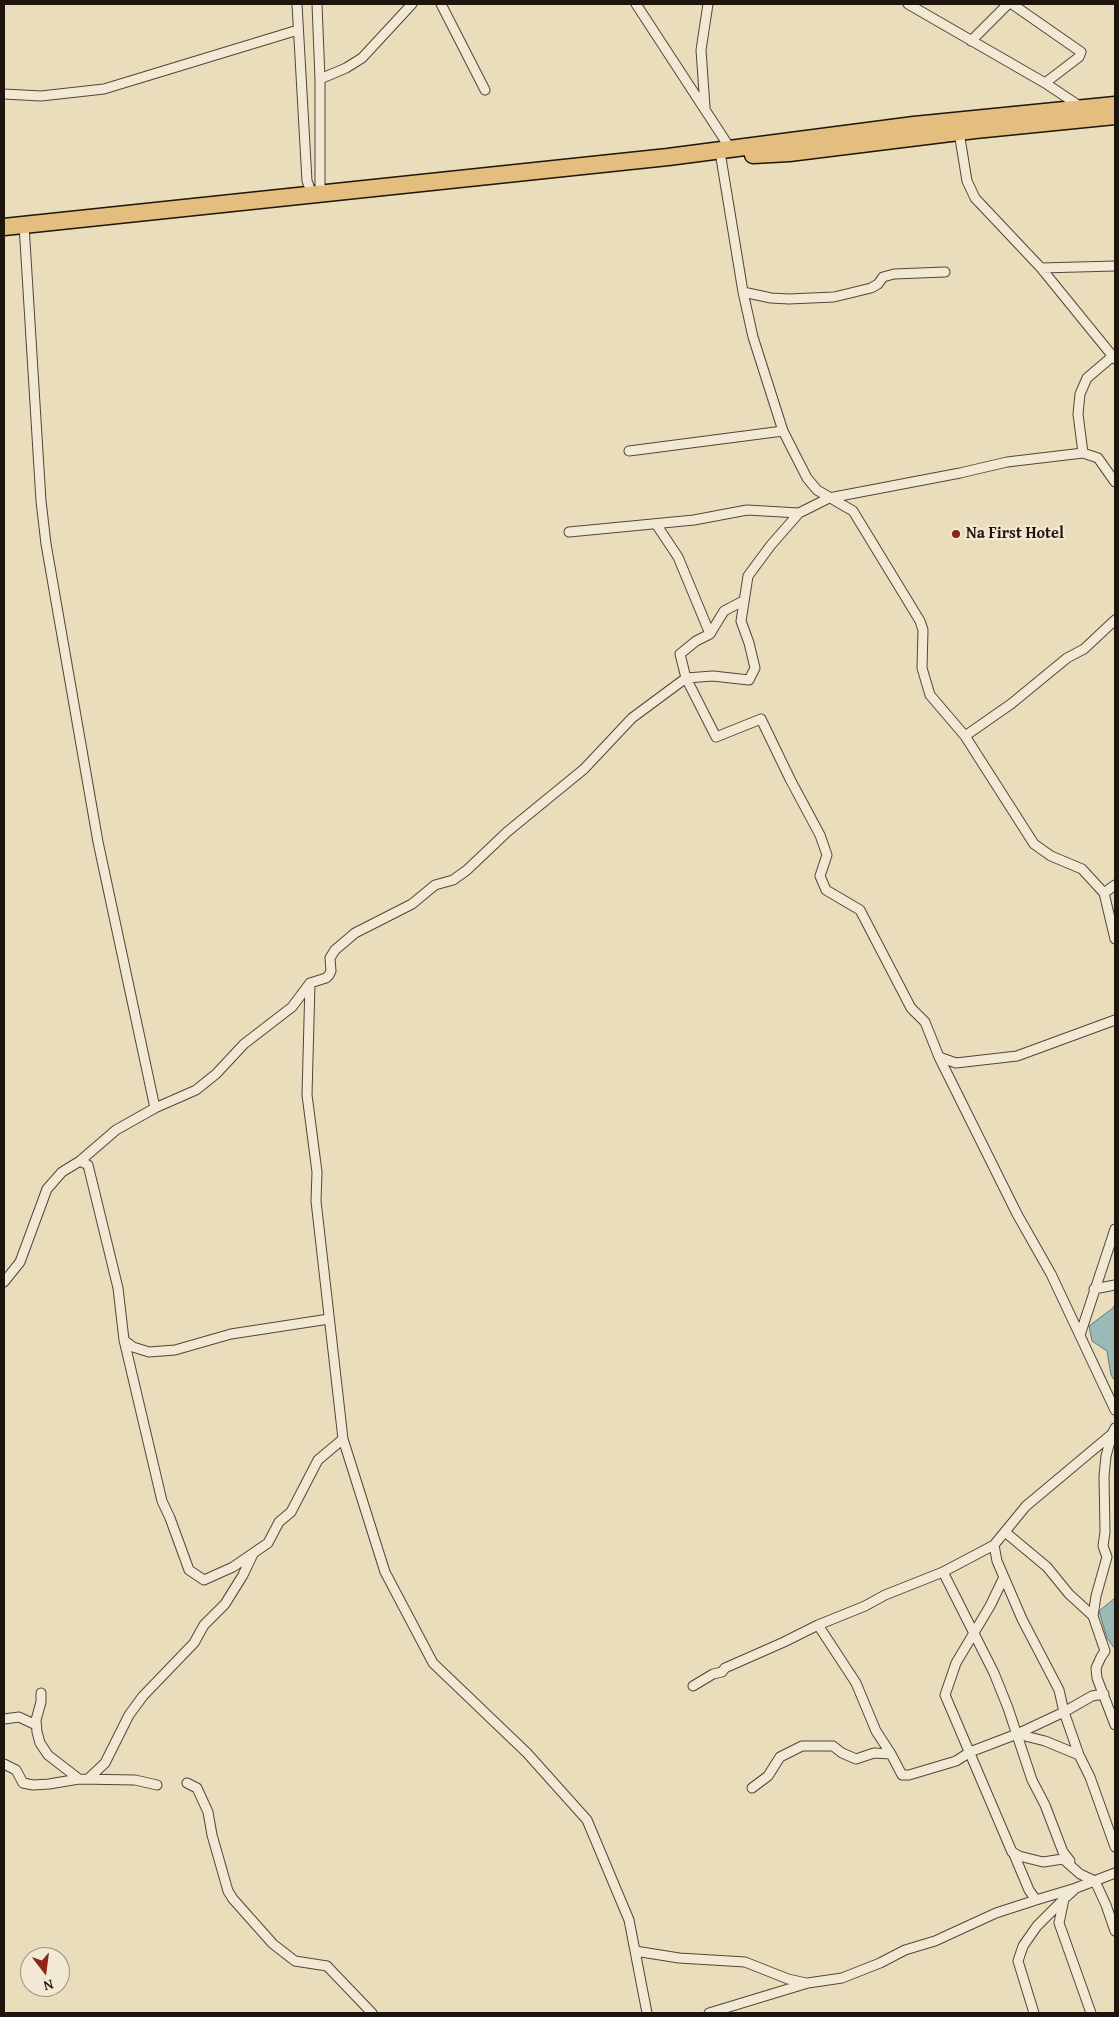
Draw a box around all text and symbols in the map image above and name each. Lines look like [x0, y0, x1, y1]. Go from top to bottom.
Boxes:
place label: Na First Hotel [966, 524, 1064, 544]
marker: Na First Hotel [950, 528, 962, 540]
north arrow [20, 1947, 70, 1997]
text: N [42, 1975, 56, 1996]

